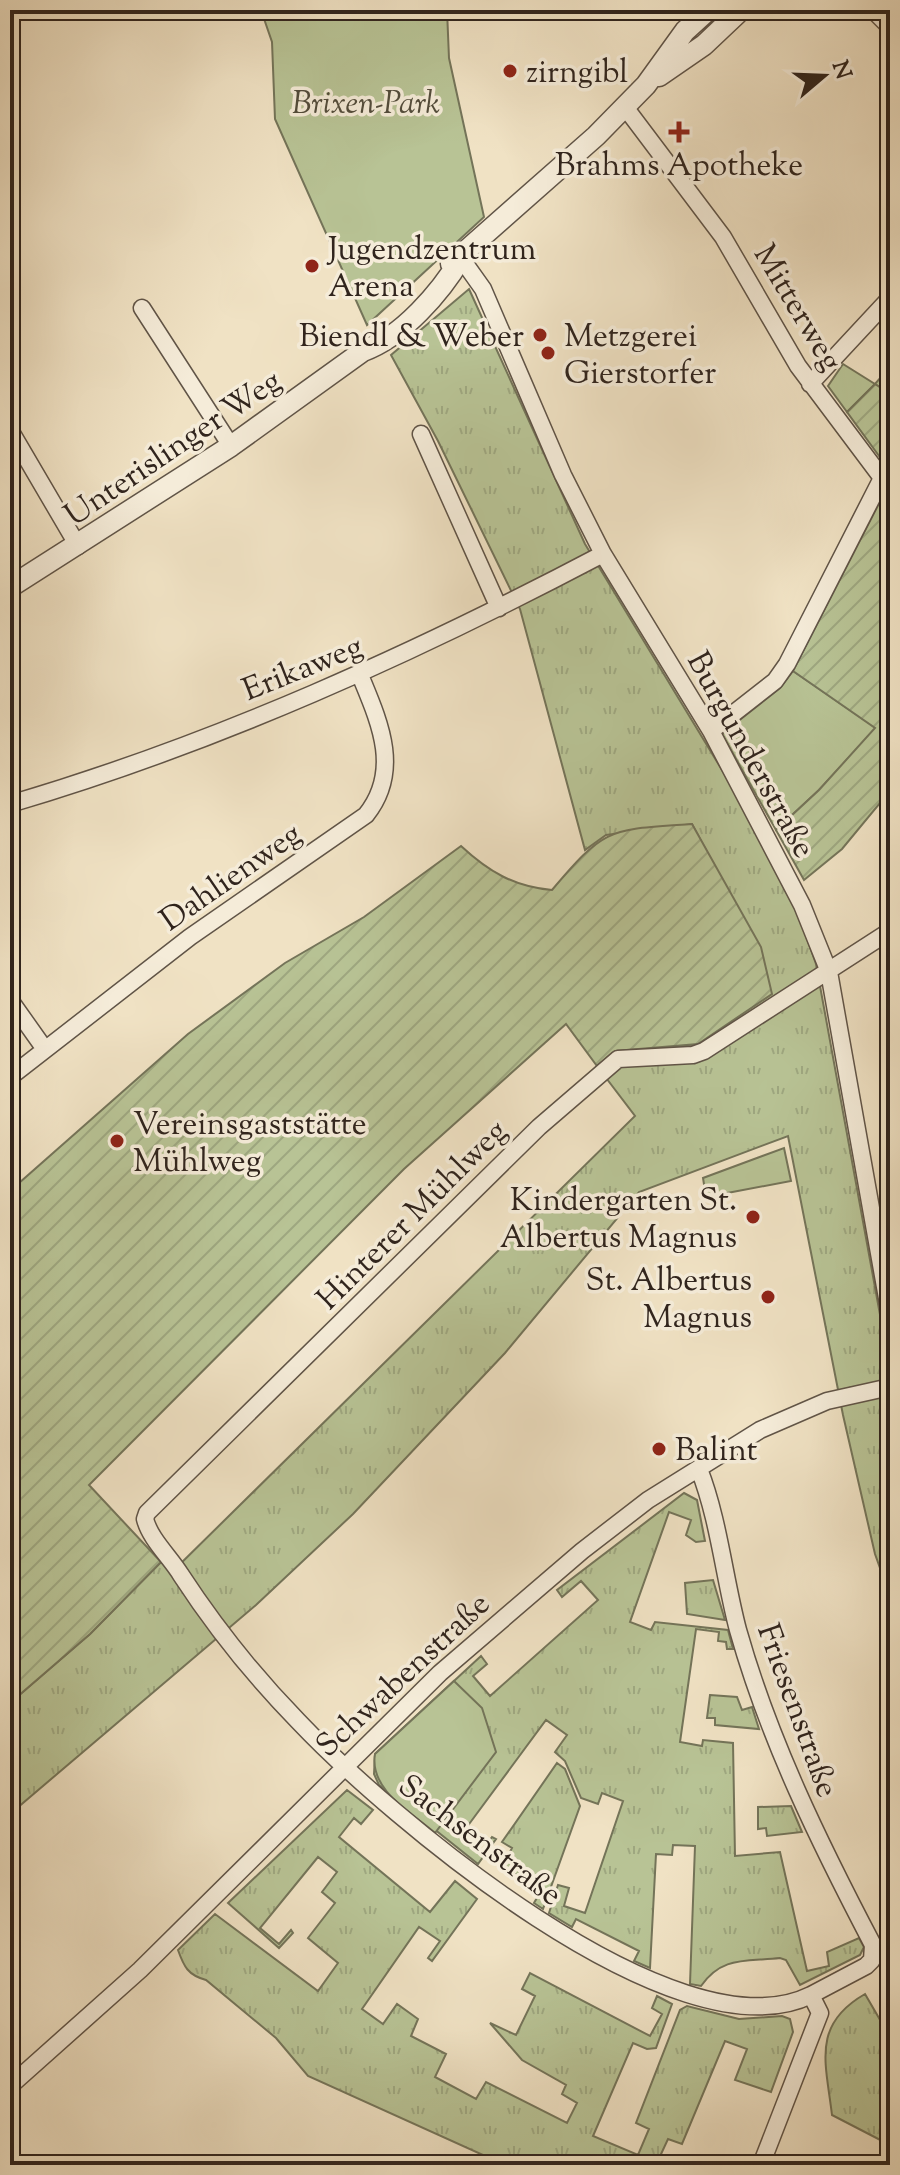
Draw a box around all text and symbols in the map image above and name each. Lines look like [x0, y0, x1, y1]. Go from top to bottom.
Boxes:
north arrow [784, 36, 864, 116]
place label: zirngibl [526, 51, 628, 97]
text: N [822, 57, 858, 84]
marker: zirngibl [501, 62, 519, 80]
park label: Brixen-Park [292, 82, 440, 128]
marker: Brahms Apotheke [670, 123, 688, 141]
place label: Brahms Apotheke [555, 144, 803, 190]
place label: Jugendzentrum Arena [326, 228, 536, 311]
street label: Mitterweg [740, 236, 852, 381]
marker: Jugendzentrum Arena [303, 257, 321, 275]
place label: Biendl & Weber [299, 315, 524, 361]
place label: Metzgerei Gierstorfer [564, 315, 716, 398]
marker: Biendl & Weber [531, 326, 549, 344]
marker: Metzgerei Gierstorfer [539, 344, 557, 362]
street label: Unterislinger Weg [56, 360, 291, 539]
street label: Erikaweg [236, 625, 370, 715]
street label: Burgunderstraße [674, 644, 825, 867]
street label: Dahlienweg [152, 813, 312, 944]
place label: Vereinsgaststätte Mühlweg [133, 1103, 367, 1186]
street label: Hinterer Mühlweg [307, 1110, 519, 1322]
marker: Vereinsgaststätte Mühlweg [108, 1132, 126, 1150]
place label: Kindergarten St. Albertus Magnus [500, 1179, 737, 1262]
marker: Kindergarten St. Albertus Magnus [744, 1208, 762, 1226]
place label: St. Albertus Magnus [586, 1259, 752, 1342]
marker: St. Albertus Magnus [759, 1288, 777, 1306]
place label: Balint [675, 1429, 758, 1475]
marker: Balint [650, 1440, 668, 1458]
street label: Schwabenstraße [307, 1583, 501, 1769]
street label: Friesenstraße [744, 1618, 849, 1804]
street label: Sachsenstraße [388, 1764, 571, 1918]

